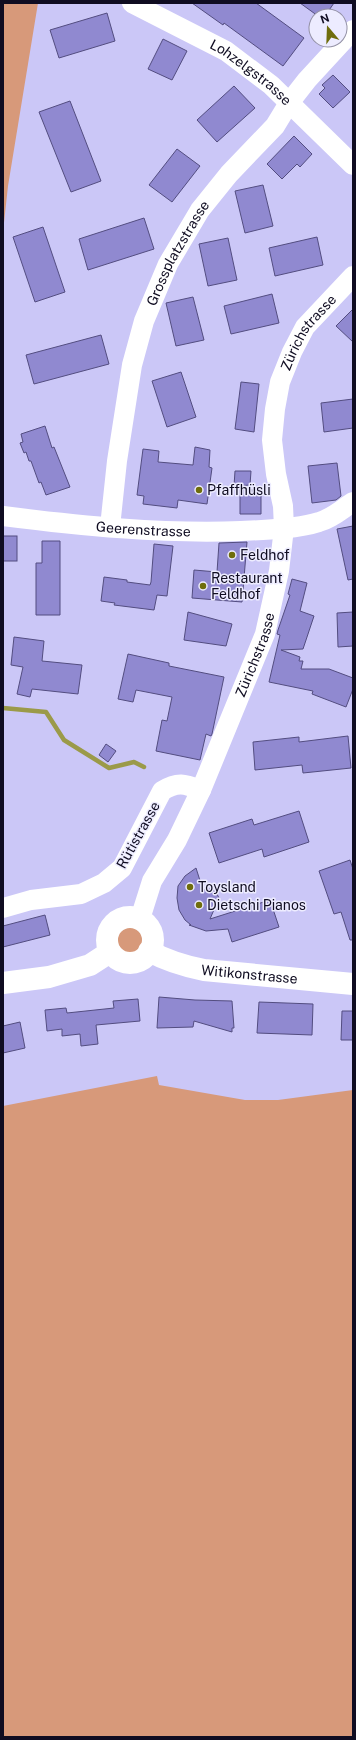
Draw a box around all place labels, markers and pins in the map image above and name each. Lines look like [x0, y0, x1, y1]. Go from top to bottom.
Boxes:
place label: Pfaffhüsli [207, 482, 271, 498]
marker: Pfaffhüsli [194, 485, 204, 495]
place label: Feldhof [240, 547, 290, 563]
marker: Feldhof [227, 550, 237, 560]
place label: Restaurant Feldhof [211, 570, 283, 602]
marker: Restaurant Feldhof [198, 581, 208, 591]
place label: Toysland [198, 879, 256, 895]
marker: Toysland [185, 882, 195, 892]
place label: Dietschi Pianos [207, 897, 306, 913]
marker: Dietschi Pianos [194, 900, 204, 910]

